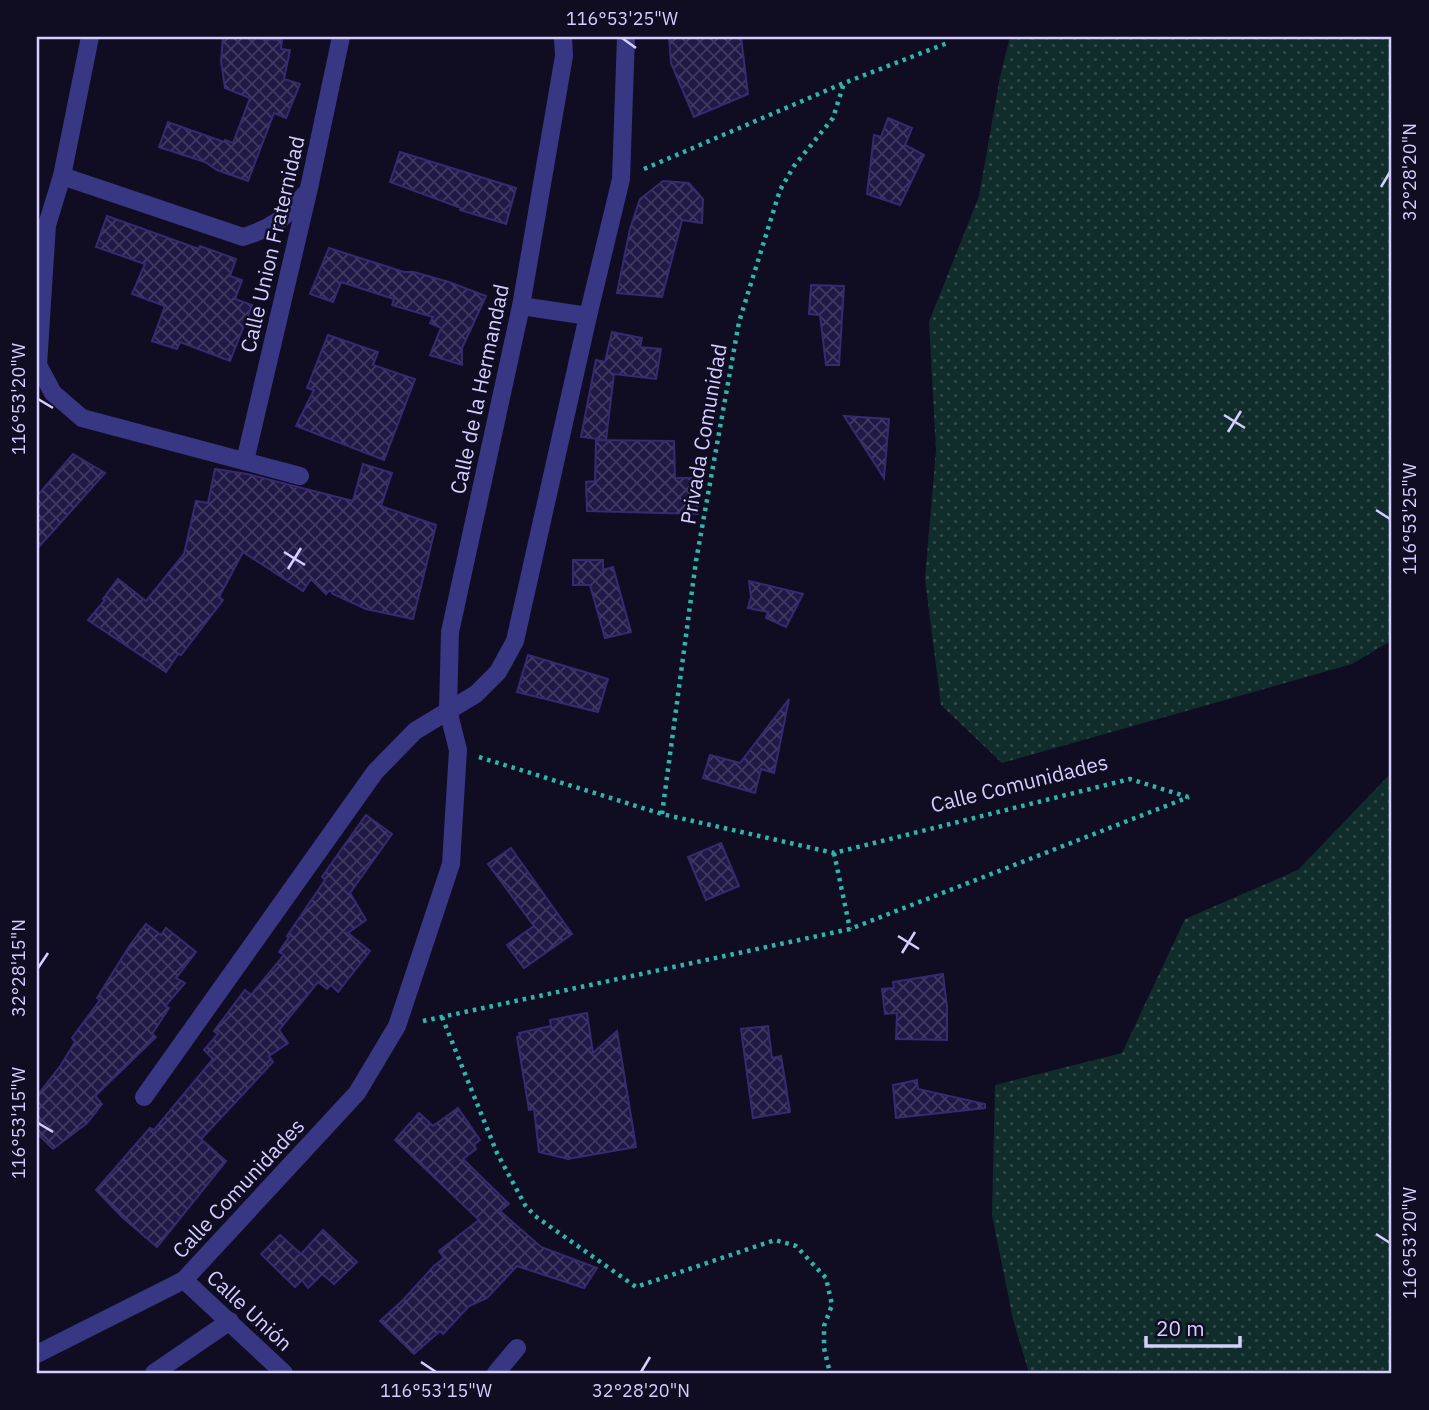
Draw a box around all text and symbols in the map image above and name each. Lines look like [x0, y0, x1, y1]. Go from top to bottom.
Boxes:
text: 116°53'25"W [566, 7, 678, 30]
text: 32°28'20"N [1398, 123, 1421, 221]
street label: Calle Union Fraternidad [233, 133, 311, 355]
street label: Calle de la Hermandad [443, 282, 515, 496]
street label: Privada Comunidad [673, 341, 733, 527]
text: 116°53'20"W [7, 343, 30, 455]
text: 116°53'25"W [1398, 463, 1421, 575]
street label: Calle Comunidades [927, 747, 1111, 819]
text: 32°28'15"N [7, 919, 30, 1017]
text: 116°53'15"W [7, 1067, 30, 1179]
street label: Calle Comunidades [166, 1112, 310, 1264]
text: 116°53'20"W [1398, 1187, 1421, 1299]
street label: Calle Unión [201, 1263, 299, 1357]
scale bar [1146, 1305, 1240, 1349]
text: 20 m [1156, 1314, 1205, 1342]
text: 116°53'15"W [380, 1379, 492, 1402]
text: 32°28'20"N [592, 1379, 690, 1402]

